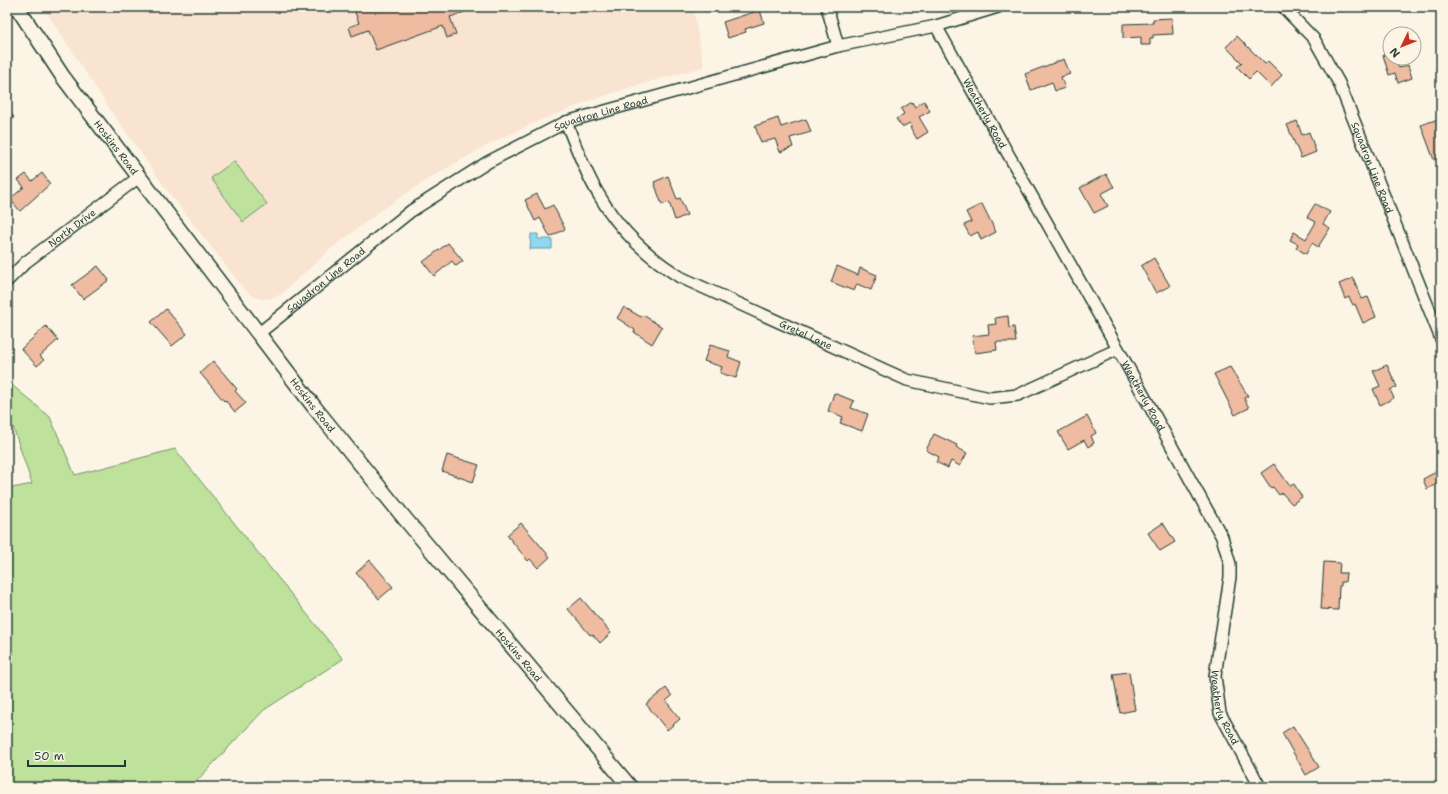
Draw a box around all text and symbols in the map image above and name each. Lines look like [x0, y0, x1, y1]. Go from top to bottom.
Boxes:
north arrow [1382, 26, 1422, 66]
text: N [1386, 44, 1404, 61]
street label: Weatherly Road [960, 76, 1010, 151]
street label: Squadron Line Road [552, 93, 650, 134]
street label: Hoskins Road [91, 117, 142, 178]
street label: Squadron Line Road [1349, 120, 1397, 216]
street label: North Drive [45, 205, 98, 250]
street label: Squadron Line Road [284, 244, 368, 315]
street label: Gretel Lane [777, 317, 835, 352]
street label: Weatherly Road [1119, 358, 1169, 434]
street label: Hoskins Road [288, 375, 339, 435]
street label: Hoskins Road [493, 625, 546, 685]
street label: Weatherly Road [1208, 669, 1243, 747]
scale bar [28, 742, 125, 768]
text: 50 m [34, 748, 64, 764]

